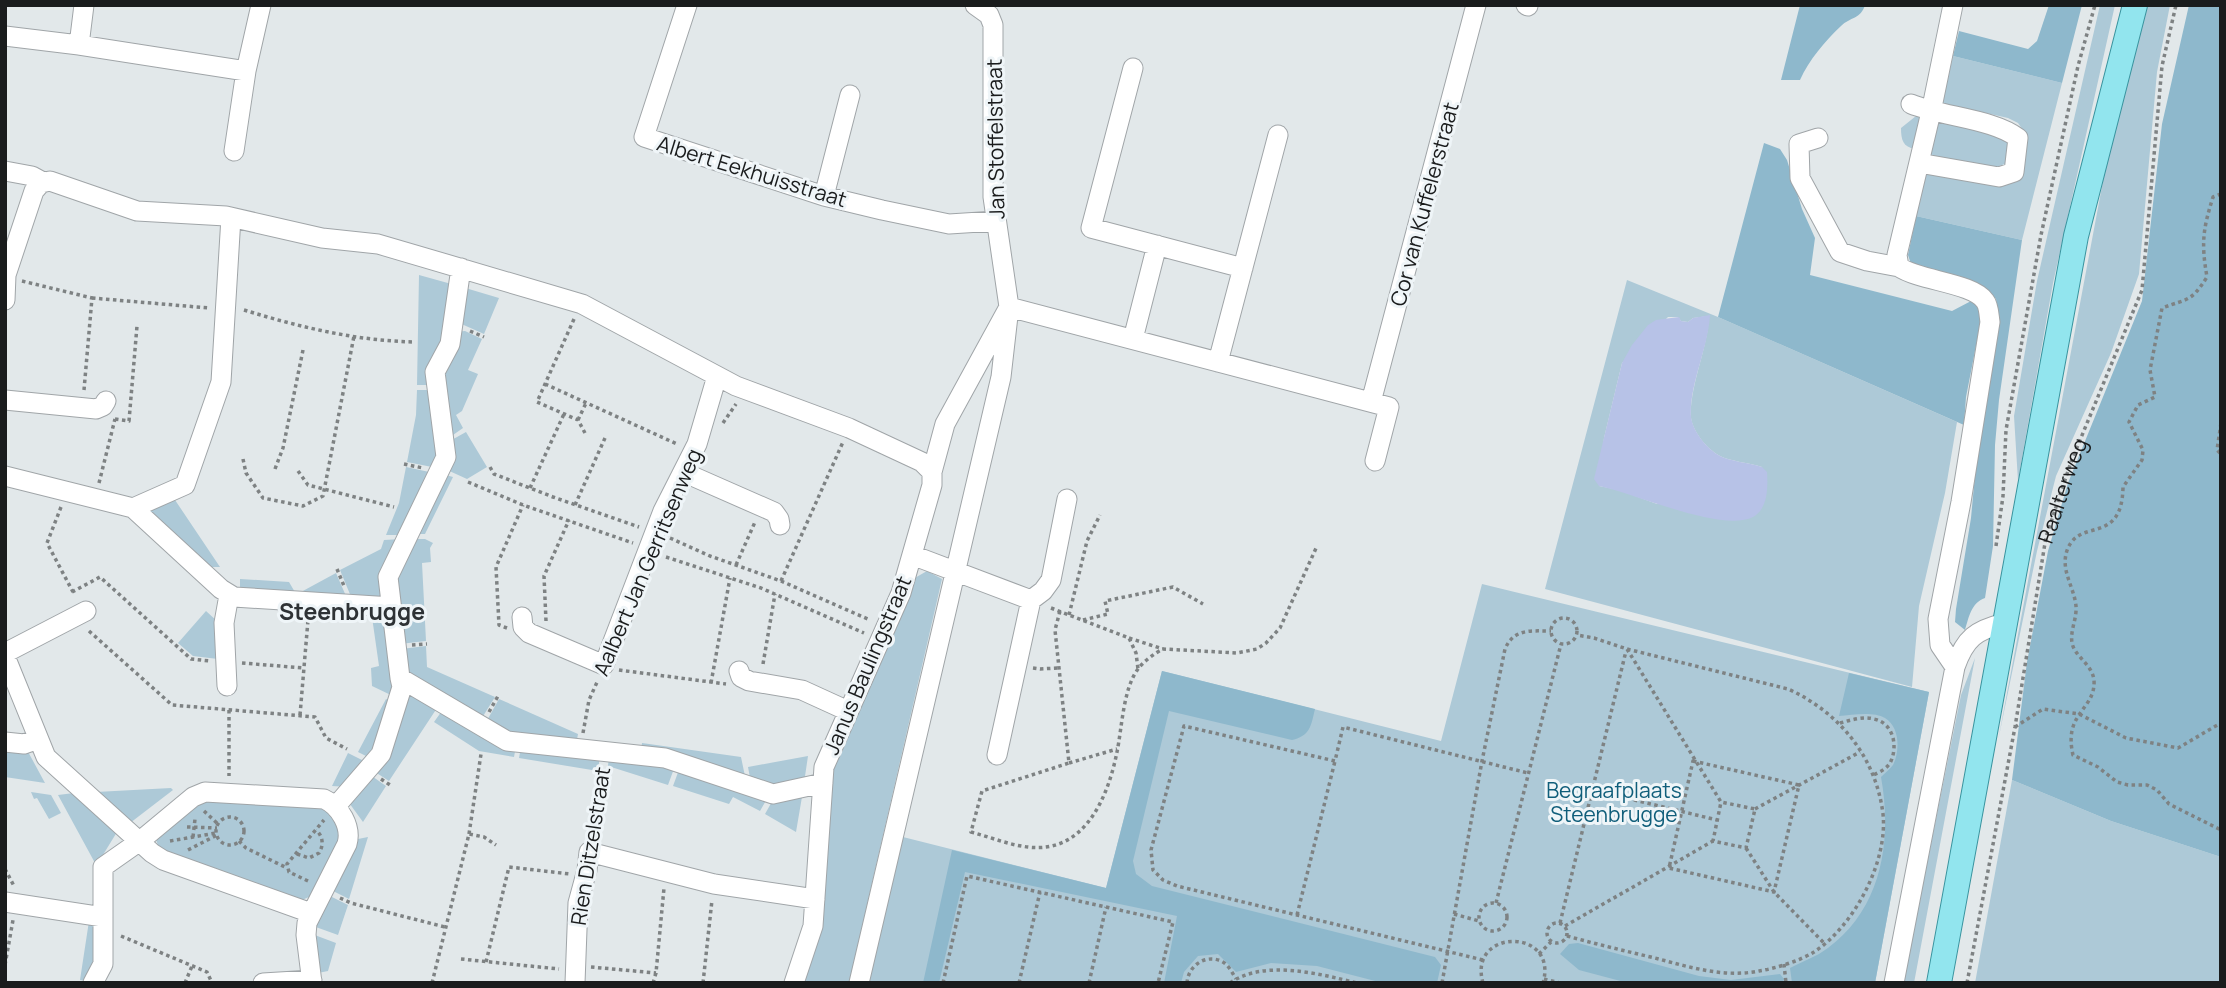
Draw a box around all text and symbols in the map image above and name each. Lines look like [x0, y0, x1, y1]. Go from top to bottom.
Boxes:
street label: Jan Stoffelstraat [980, 59, 1010, 219]
street label: Cor van Kuffelerstraat [1383, 99, 1465, 309]
street label: Albert Eekhuisstraat [654, 129, 850, 213]
street label: Raalterweg [2031, 434, 2093, 547]
street label: Aalbert Jan Gerritsenweg [586, 444, 708, 680]
street label: Janus Baulingstraat [817, 571, 917, 759]
district label: Steenbrugge [279, 595, 425, 627]
street label: Rien Ditzelstraat [564, 765, 616, 927]
park label: Begraafplaats Steenbrugge [1546, 776, 1682, 828]

